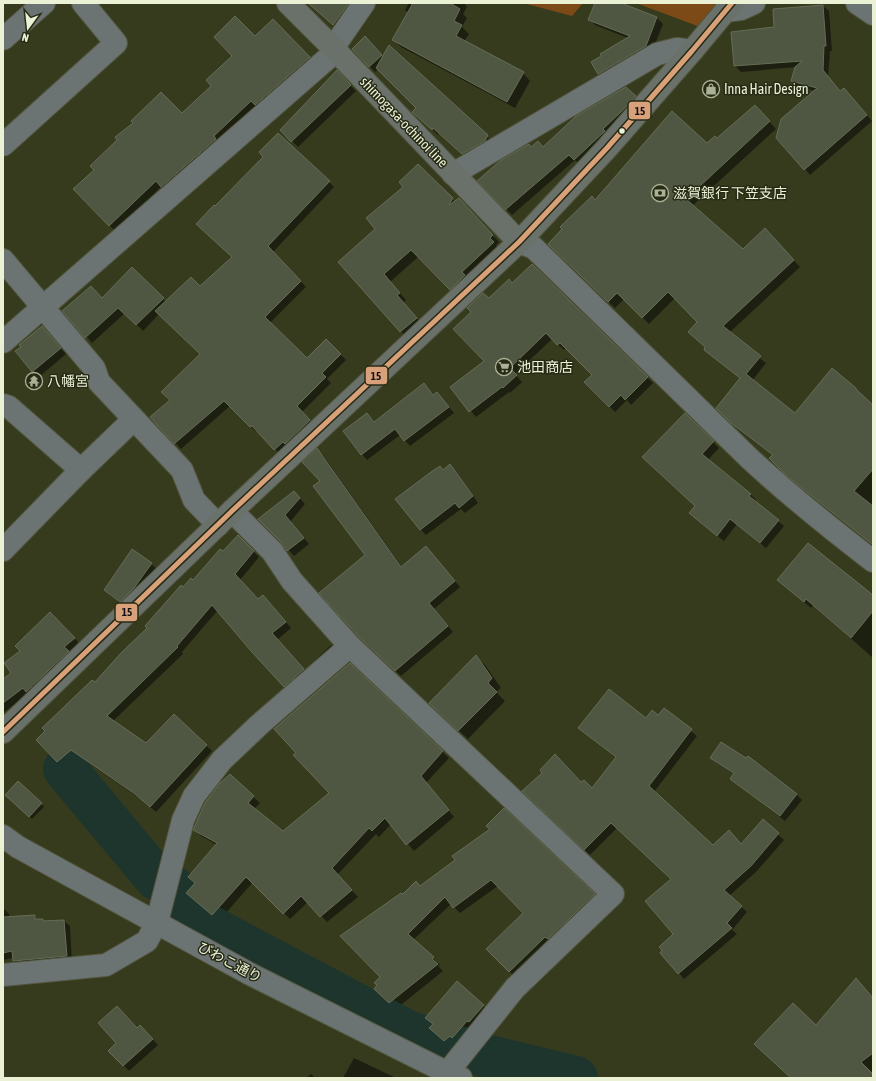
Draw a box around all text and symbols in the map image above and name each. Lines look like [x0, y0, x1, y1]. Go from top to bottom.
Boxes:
north arrow [8, 8, 48, 48]
text: N [21, 31, 30, 44]
street label: shimogasa-ochinoi line [357, 74, 451, 170]
shop icon: Inna Hair Design [701, 79, 721, 99]
place label: Inna Hair Design [724, 81, 809, 97]
line badge: 15 [628, 101, 651, 120]
text: 15 [635, 105, 645, 117]
unlabelled marker [617, 126, 627, 136]
bank icon: 滋賀銀行 下笠支店 [650, 183, 670, 203]
place label: 滋賀銀行 下笠支店 [673, 185, 787, 201]
supermarket icon: 池田商店 [494, 357, 514, 377]
place label: 池田商店 [517, 359, 573, 375]
line badge: 15 [365, 366, 388, 385]
text: 15 [371, 370, 381, 382]
temple icon: 八幡宮 [24, 371, 44, 391]
place label: 八幡宮 [47, 373, 89, 389]
line badge: 15 [115, 603, 138, 622]
text: 15 [122, 606, 132, 618]
street label: びわこ通り [195, 939, 265, 985]

